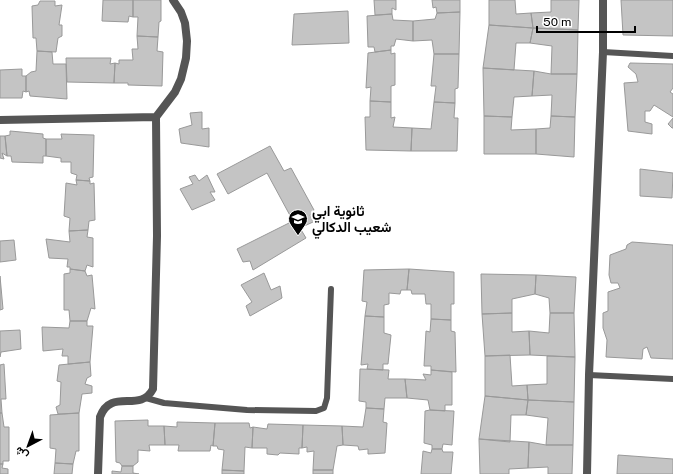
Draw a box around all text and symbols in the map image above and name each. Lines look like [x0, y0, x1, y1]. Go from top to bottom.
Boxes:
scale bar [537, 8, 635, 34]
text: 50 m [543, 15, 571, 29]
place label: ثانوية ابي شعيب الدكالي [312, 203, 391, 239]
school or university icon: ثانوية ابي شعيب الدكالي [287, 208, 309, 236]
north arrow [8, 426, 48, 466]
text: ش [13, 444, 31, 462]

